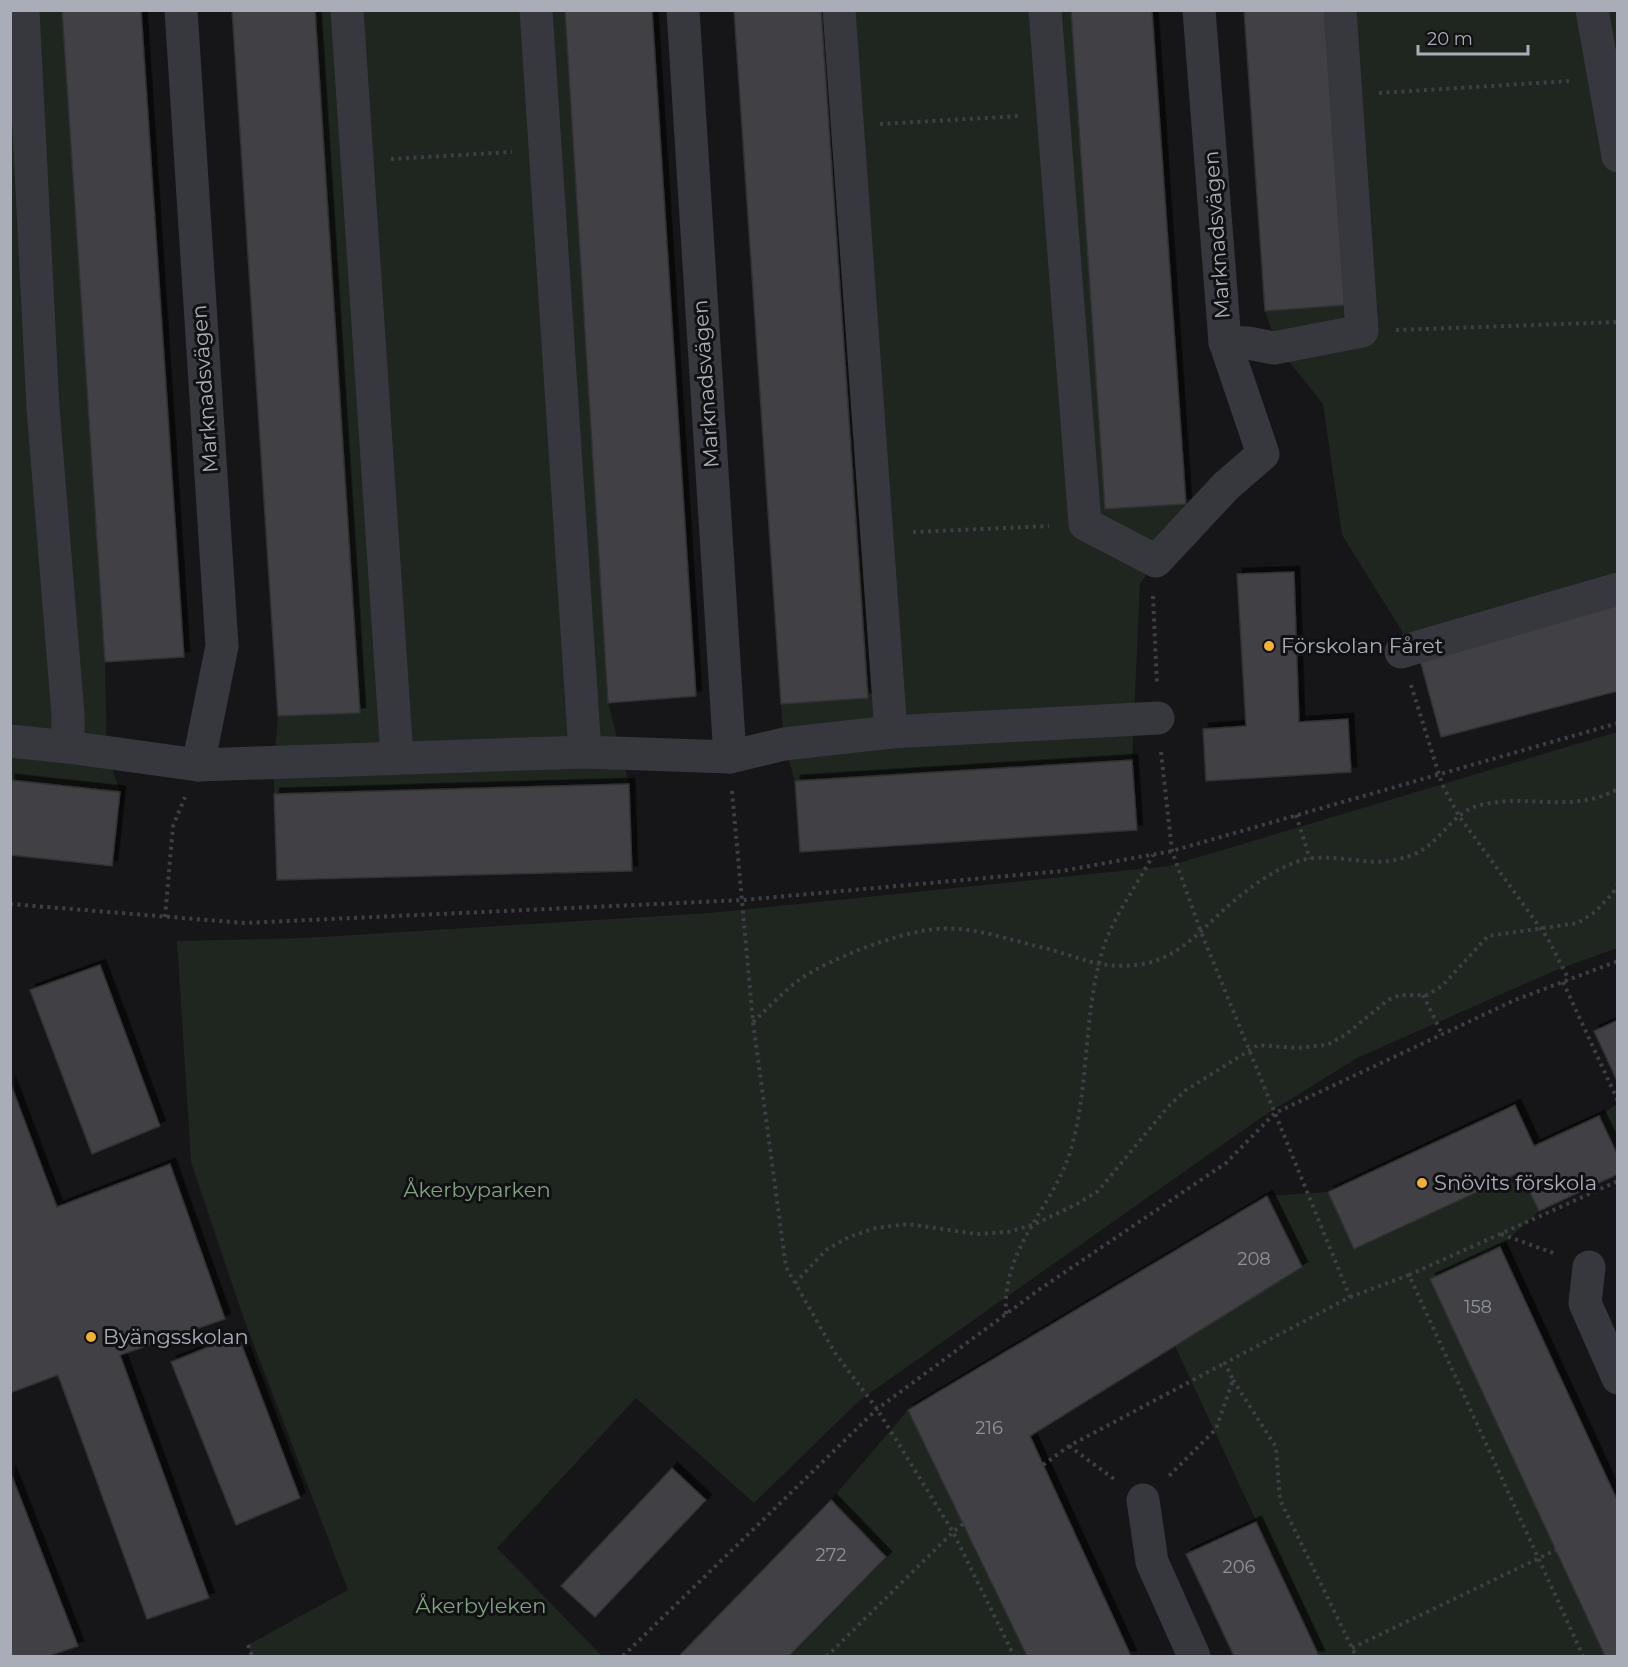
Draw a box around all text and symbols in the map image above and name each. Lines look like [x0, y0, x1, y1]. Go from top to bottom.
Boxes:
scale bar [1418, 18, 1528, 56]
text: 20 m [1427, 28, 1473, 50]
street label: Marknadsvägen [1198, 150, 1235, 320]
street label: Marknadsvägen [687, 299, 724, 469]
street label: Marknadsvägen [186, 304, 223, 474]
place label: Förskolan Fåret [1281, 633, 1443, 658]
marker: Förskolan Fåret [1262, 639, 1276, 653]
place label: Snövits förskola [1434, 1170, 1597, 1195]
marker: Snövits förskola [1415, 1176, 1429, 1190]
park label: Åkerbyparken [403, 1177, 551, 1202]
house number: 208 [1237, 1248, 1271, 1270]
house number: 158 [1464, 1296, 1492, 1318]
place label: Byängsskolan [103, 1324, 249, 1349]
marker: Byängsskolan [84, 1330, 98, 1344]
house number: 216 [975, 1417, 1003, 1439]
house number: 272 [815, 1544, 847, 1566]
house number: 206 [1222, 1556, 1256, 1578]
park label: Åkerbyleken [416, 1593, 546, 1618]

